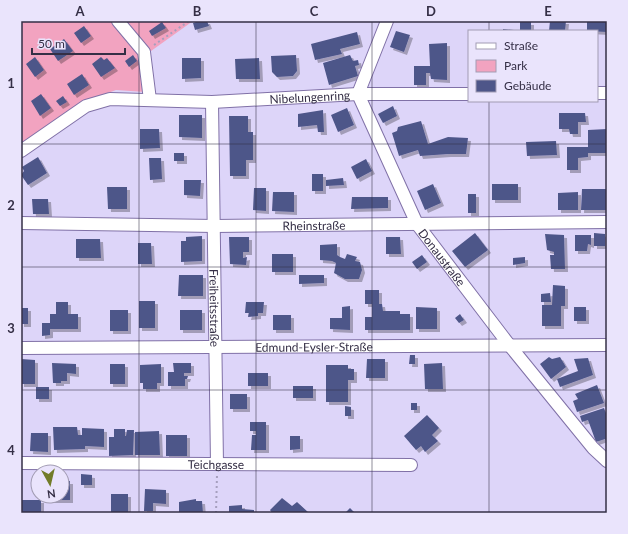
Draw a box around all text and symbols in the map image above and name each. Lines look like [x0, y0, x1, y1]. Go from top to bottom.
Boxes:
text: A [74, 3, 85, 19]
text: B [193, 3, 202, 19]
text: C [310, 3, 319, 19]
text: D [426, 3, 436, 19]
text: E [544, 3, 552, 19]
scale bar [32, 30, 125, 56]
legend [468, 30, 598, 102]
text: 50 m [38, 36, 65, 51]
text: Straße [504, 38, 538, 53]
text: Park [504, 58, 528, 73]
text: 1 [7, 75, 15, 91]
text: Gebäude [504, 78, 551, 93]
street label: Nibelungenring [269, 87, 350, 106]
text: 2 [7, 197, 15, 213]
street label: Rheinstraße [282, 217, 346, 233]
street label: Donaustraße [416, 225, 469, 289]
street label: Freiheitsstraße [207, 269, 223, 347]
text: 3 [7, 320, 15, 336]
street label: Edmund-Eysler-Straße [255, 339, 373, 354]
text: 4 [7, 442, 15, 458]
street label: Teichgasse [188, 456, 244, 472]
north arrow [30, 464, 70, 504]
text: N [46, 487, 57, 501]

